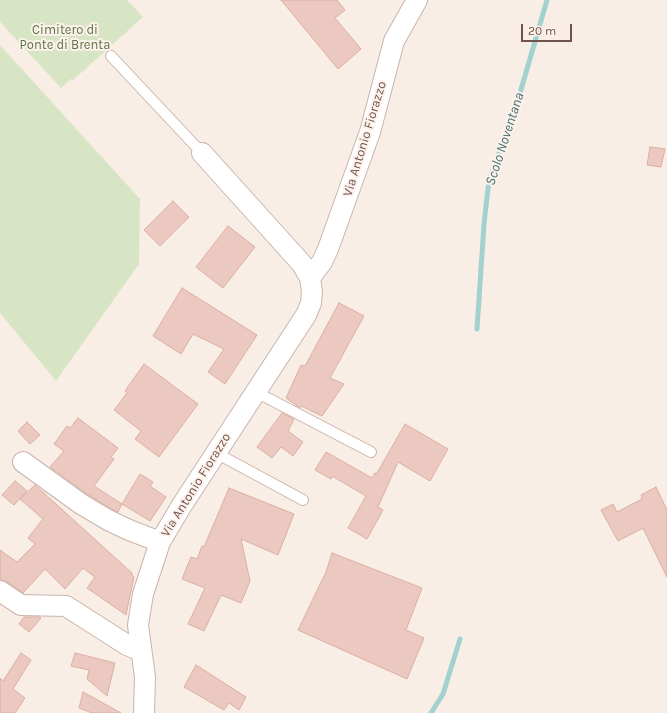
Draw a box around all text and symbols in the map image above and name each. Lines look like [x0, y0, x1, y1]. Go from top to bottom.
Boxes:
scale bar [523, 16, 574, 42]
park label: Cimitero di Ponte di Brenta [20, 22, 110, 53]
text: 20 m [528, 24, 556, 38]
street label: Via Antonio Fiorazzo [340, 79, 390, 199]
water label: Scolo Noventana [482, 90, 528, 188]
street label: Via Antonio Fiorazzo [158, 430, 234, 540]

